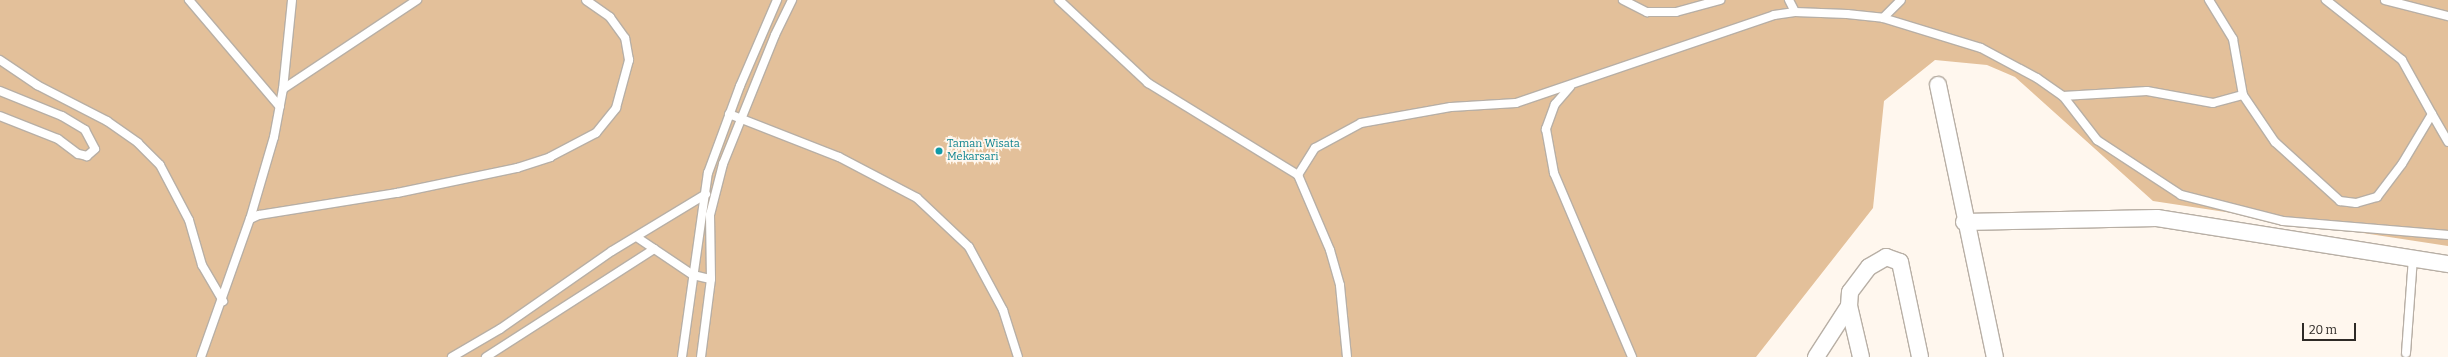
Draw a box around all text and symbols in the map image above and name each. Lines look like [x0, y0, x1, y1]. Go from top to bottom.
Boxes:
place label: Taman Wisata Mekarsari [947, 138, 1020, 164]
marker: Taman Wisata Mekarsari [934, 146, 944, 156]
scale bar [2304, 315, 2358, 341]
text: 20 m [2309, 323, 2337, 337]

